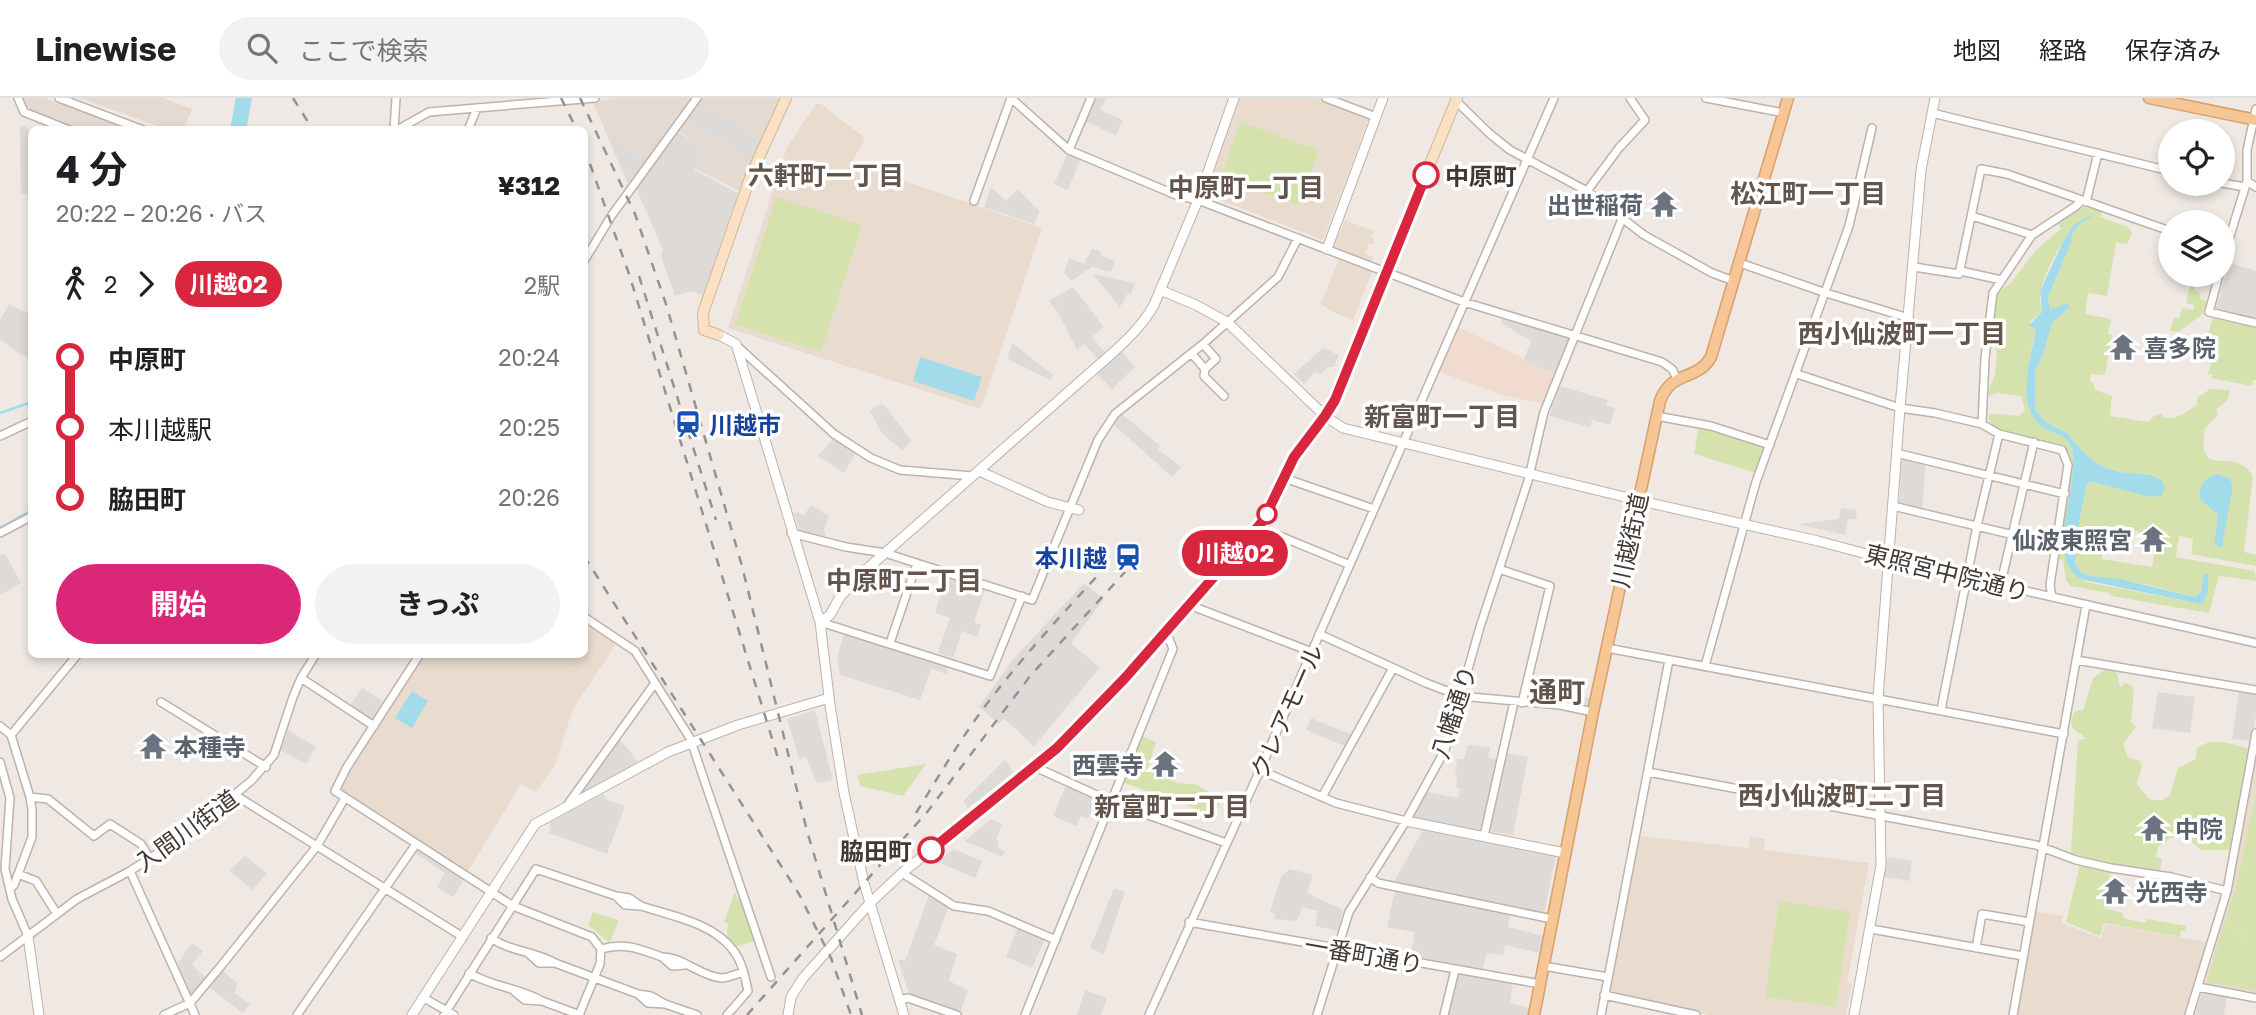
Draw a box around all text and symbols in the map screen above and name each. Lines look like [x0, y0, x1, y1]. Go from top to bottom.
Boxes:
search box [219, 17, 709, 80]
text: Linewise [35, 29, 177, 68]
icon: search [243, 29, 281, 67]
text: ここで検索 [299, 35, 429, 66]
text: 地図 [1953, 35, 2001, 64]
text: 経路 [2039, 35, 2087, 64]
text: 保存済み [2125, 35, 2221, 64]
map controls [2158, 119, 2235, 287]
button: locate [2158, 119, 2235, 196]
text: 4 分 [56, 146, 127, 191]
district label: 六軒町一丁目 [748, 160, 904, 191]
place label: 中原町 [1445, 161, 1517, 190]
marker: 中原町 [1413, 162, 1439, 188]
text: ¥312 [498, 170, 560, 201]
district label: 中原町一丁目 [1168, 172, 1324, 203]
district label: 松江町一丁目 [1730, 178, 1886, 209]
temple icon: 出世稲荷 [1649, 189, 1679, 219]
place label: 出世稲荷 [1547, 190, 1643, 219]
text: 20:22 – 20:26 · バス [56, 199, 267, 227]
button: layers [2158, 210, 2235, 287]
icon: walk [56, 265, 94, 303]
icon: forward [127, 265, 165, 303]
text: 川越02 [189, 269, 268, 298]
text: 2 [104, 270, 117, 298]
text: 2駅 [524, 271, 560, 299]
district label: 西小仙波町一丁目 [1798, 318, 2006, 349]
temple icon: 喜多院 [2108, 332, 2138, 362]
place label: 喜多院 [2144, 333, 2216, 362]
text: 20:24 [498, 343, 560, 371]
text: 中原町 [108, 344, 186, 375]
district label: 新富町一丁目 [1364, 401, 1520, 432]
station icon: 川越市 [673, 409, 703, 439]
place label: 川越市 [709, 410, 781, 439]
text: 20:25 [499, 413, 560, 441]
text: 本川越駅 [108, 414, 212, 445]
text: 20:26 [498, 483, 560, 511]
text: 脇田町 [108, 484, 186, 515]
street label: 川越街道 [1605, 490, 1653, 590]
unlabelled marker [1257, 504, 1277, 524]
temple icon: 仙波東照宮 [2138, 524, 2168, 554]
place label: 仙波東照宮 [2012, 525, 2132, 554]
line badge: 川越02 [1186, 530, 1284, 576]
text: 川越02 [1196, 538, 1274, 567]
street label: 東照宮中院通り [1862, 538, 2032, 606]
station icon: 本川越 [1113, 542, 1143, 572]
place label: 本川越 [1035, 543, 1107, 572]
button: 開始 [56, 564, 301, 644]
button: きっぷ [315, 564, 560, 644]
district label: 中原町二丁目 [826, 565, 982, 596]
street label: クレアモール [1243, 639, 1329, 783]
street label: 八幡通り [1424, 662, 1482, 762]
district label: 通町 [1529, 675, 1585, 708]
temple icon: 本種寺 [138, 731, 168, 761]
place label: 本種寺 [174, 732, 246, 761]
temple icon: 西雲寺 [1150, 749, 1180, 779]
place label: 西雲寺 [1072, 750, 1144, 779]
district label: 西小仙波町二丁目 [1738, 780, 1946, 811]
street label: 入間川街道 [129, 783, 243, 877]
district label: 新富町二丁目 [1094, 791, 1250, 822]
temple icon: 中院 [2139, 813, 2169, 843]
place label: 中院 [2175, 814, 2223, 843]
place label: 脇田町 [840, 836, 912, 865]
marker: 脇田町 [918, 837, 944, 863]
temple icon: 光西寺 [2100, 876, 2130, 906]
place label: 光西寺 [2136, 877, 2208, 906]
street label: 一番町通り [1302, 929, 1426, 979]

